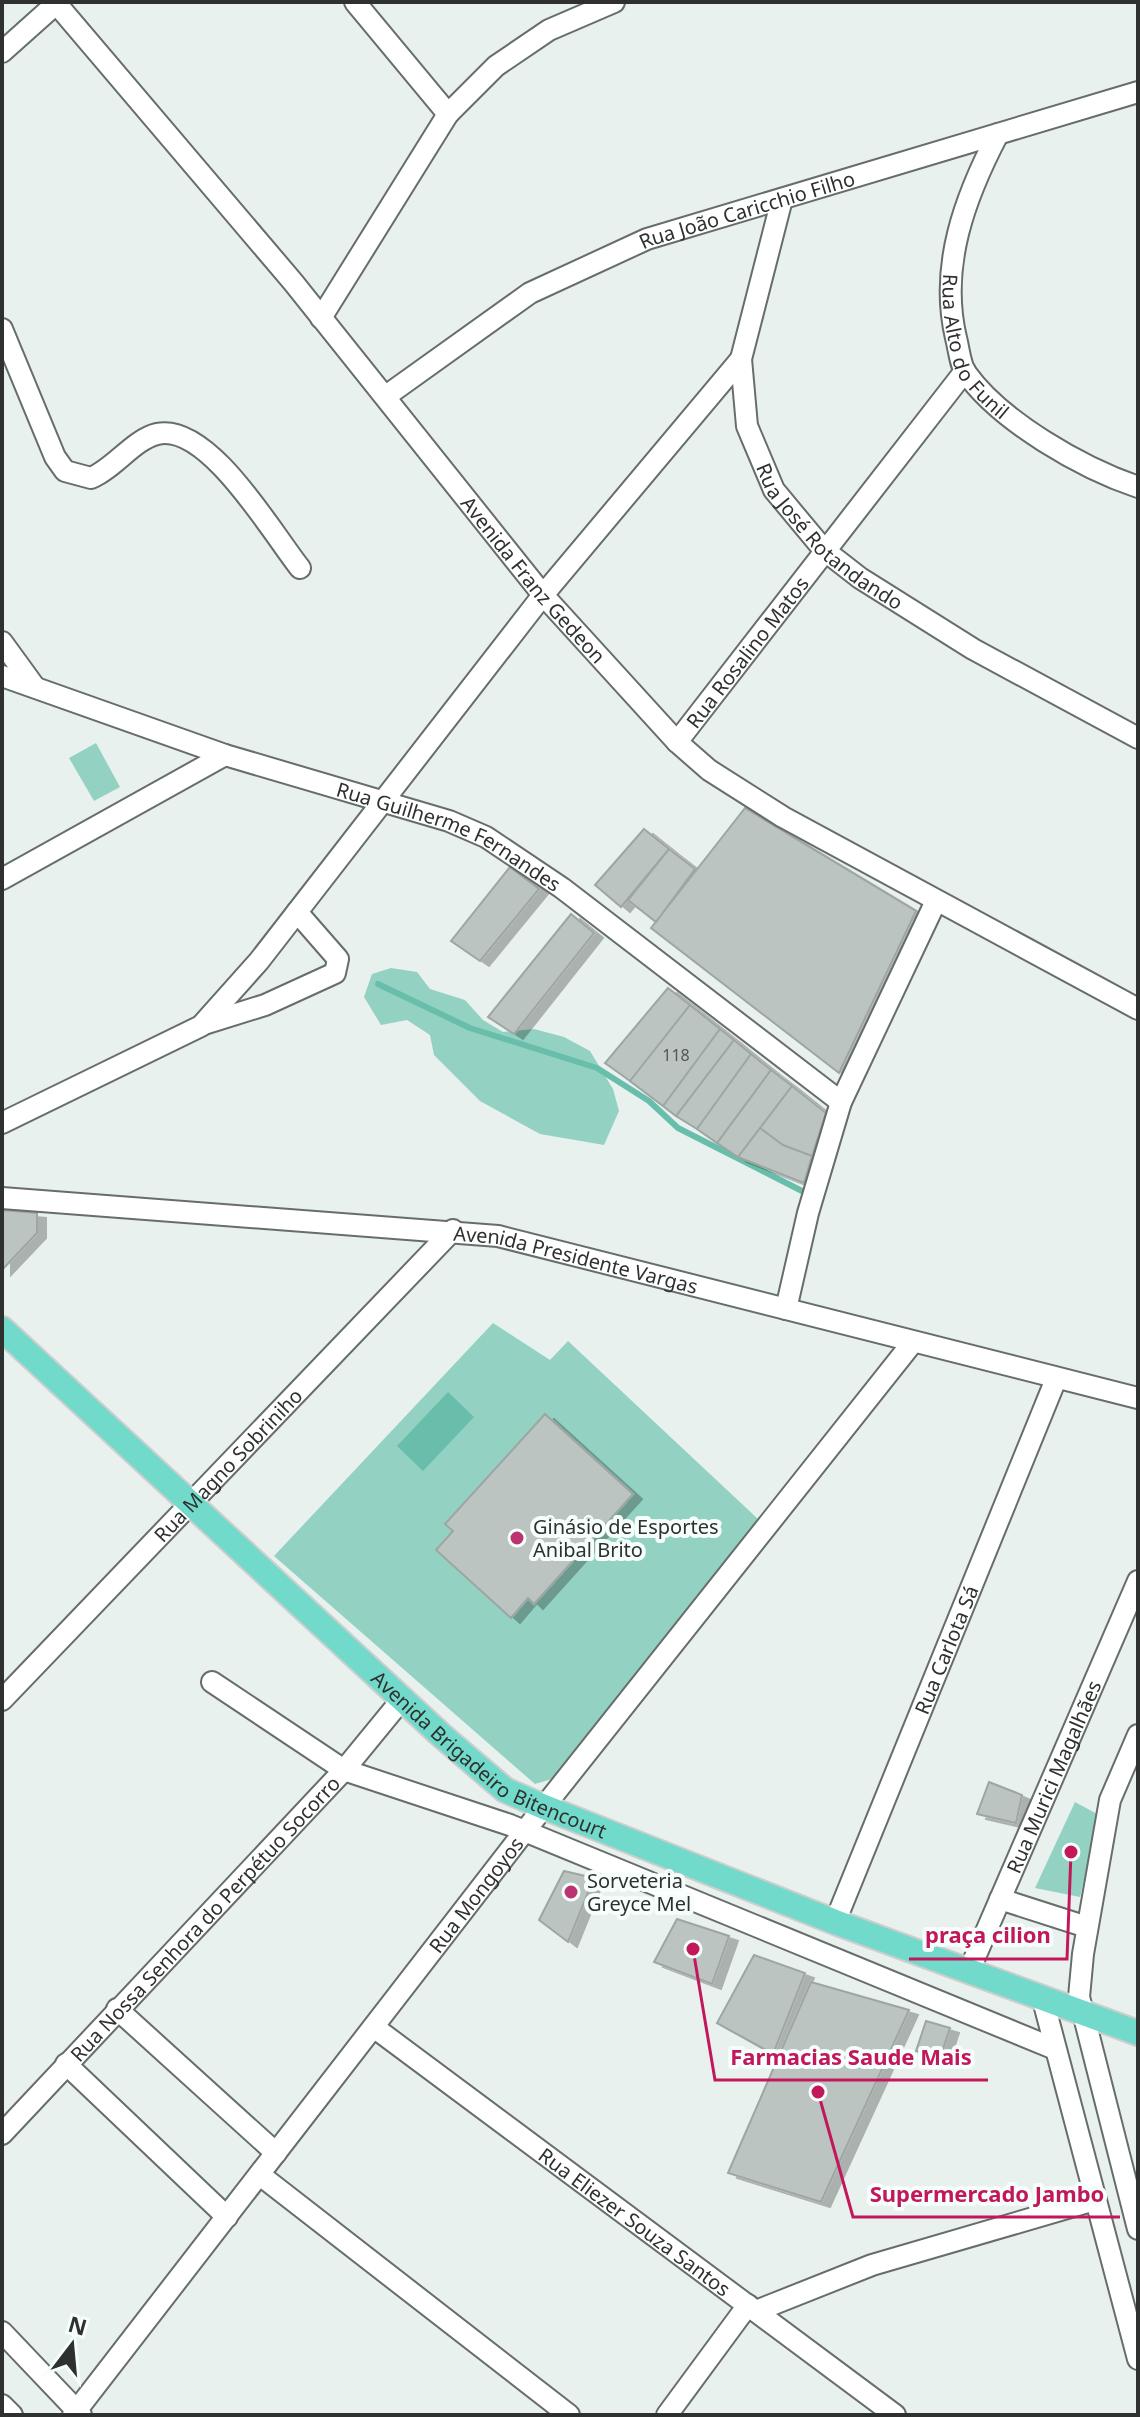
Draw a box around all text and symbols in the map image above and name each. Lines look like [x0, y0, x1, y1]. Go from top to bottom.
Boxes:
street label: Rua João Caricchio Filho [634, 164, 858, 255]
street label: Rua Alto do Funil [937, 273, 1015, 425]
street label: Rua José Rotandando [751, 459, 908, 615]
street label: Avenida Franz Gedeon [455, 490, 612, 669]
street label: Rua Rosalino Matos [680, 571, 814, 733]
street label: Rua Guilherme Fernandes [333, 775, 567, 897]
house number: 118 [662, 1044, 690, 1066]
street label: Avenida Presidente Vargas [452, 1219, 701, 1300]
street label: Rua Magno Sobriniho [148, 1382, 308, 1548]
place label: Ginásio de Esportes Anibal Brito [533, 1513, 719, 1563]
marker: Ginásio de Esportes Anibal Brito [508, 1529, 526, 1547]
street label: Rua Carlota Sá [908, 1581, 984, 1718]
street label: Avenida Brigadeiro Bitencourt [366, 1664, 611, 1844]
street label: Rua Murici Magalhães [1000, 1676, 1107, 1877]
street label: Rua Nossa Senhora do Perpétuo Socorro [64, 1770, 345, 2067]
street label: Rua Mongoyos [422, 1831, 529, 1958]
place label: Sorveteria Greyce Mel [587, 1867, 691, 1917]
marker: Sorveteria Greyce Mel [562, 1883, 580, 1901]
callout: praça cilion [909, 1913, 1067, 1959]
text: praça cilion [925, 1919, 1051, 1949]
callout: Farmacias Saude Mais [715, 2034, 988, 2080]
text: Farmacias Saude Mais [730, 2041, 972, 2071]
street label: Rua Eliezer Souza Santos [533, 2141, 736, 2302]
callout: Supermercado Jambo [853, 2171, 1120, 2217]
text: Supermercado Jambo [870, 2178, 1104, 2208]
north arrow [32, 2305, 112, 2385]
text: N [65, 2308, 91, 2342]

